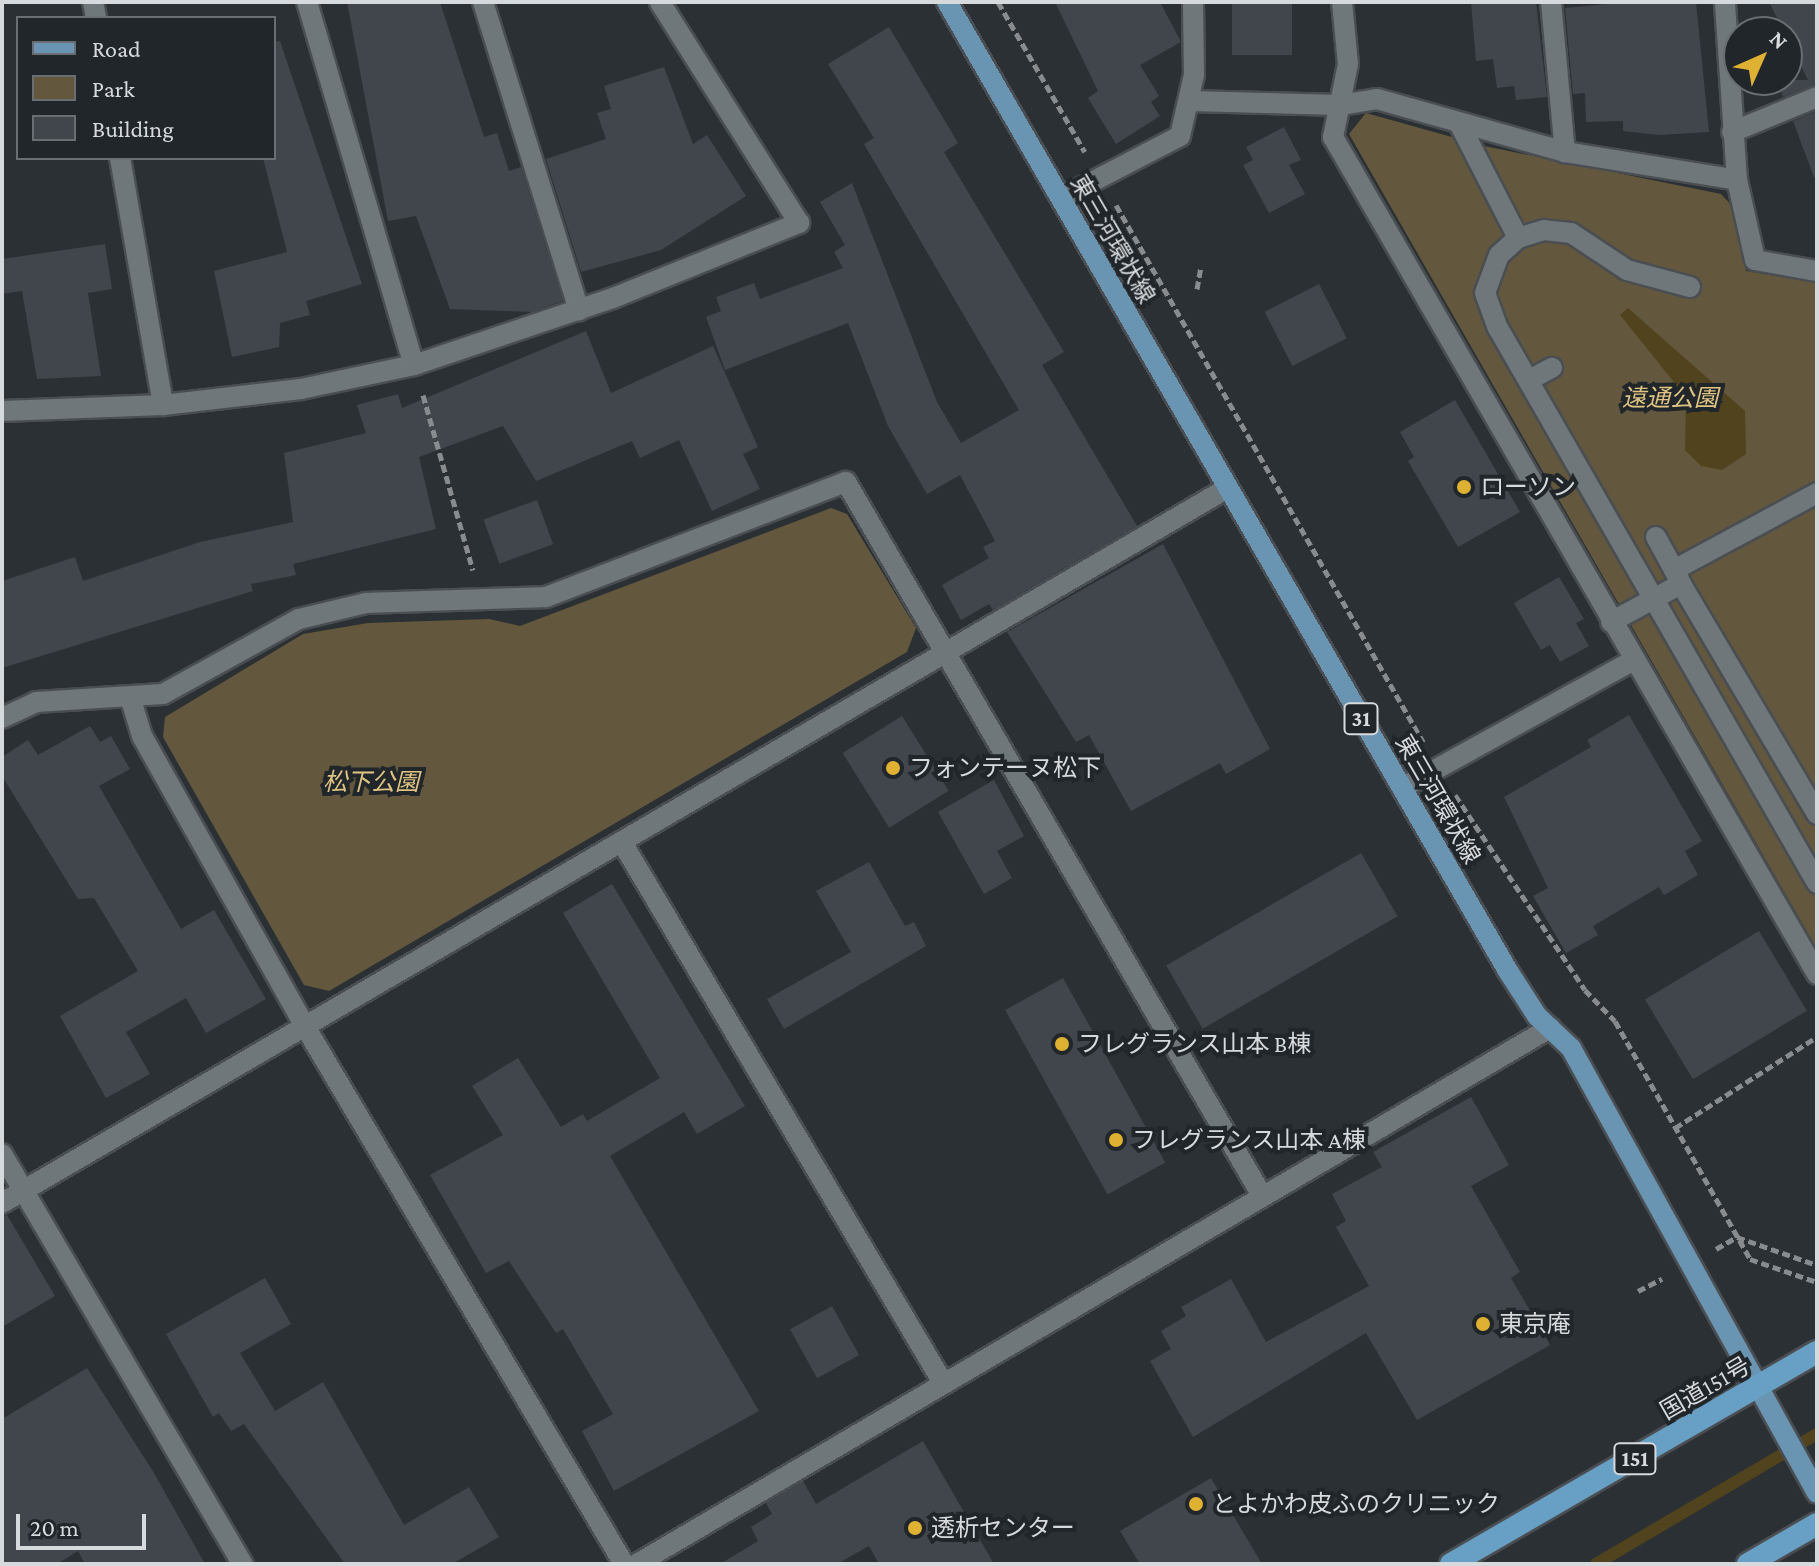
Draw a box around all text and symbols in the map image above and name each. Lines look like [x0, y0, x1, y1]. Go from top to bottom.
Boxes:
legend [16, 16, 276, 160]
north arrow [1723, 16, 1803, 96]
text: N [1765, 26, 1793, 54]
text: Road [92, 35, 141, 62]
text: Park [92, 75, 135, 102]
text: Building [92, 115, 174, 142]
street label: 東三河環状線 [1065, 169, 1161, 309]
park label: 遠通公園 [1622, 384, 1718, 412]
place label: ローソン [1480, 473, 1576, 501]
marker: ローソン [1455, 478, 1473, 496]
road number: 31 [1343, 701, 1379, 737]
street label: 東三河環状線 [1390, 729, 1486, 869]
place label: フォンテーヌ松下 [909, 754, 1101, 782]
marker: フォンテーヌ松下 [884, 759, 902, 777]
park label: 松下公園 [323, 768, 419, 796]
place label: フレグランス山本 B棟 [1078, 1030, 1312, 1058]
marker: フレグランス山本 B棟 [1053, 1035, 1071, 1053]
place label: フレグランス山本 A棟 [1132, 1126, 1366, 1154]
marker: フレグランス山本 A棟 [1107, 1131, 1125, 1149]
place label: 東京庵 [1499, 1310, 1571, 1338]
marker: 東京庵 [1474, 1315, 1492, 1333]
street label: 国道151号 [1655, 1351, 1755, 1425]
road number: 151 [1613, 1441, 1657, 1477]
place label: とよかわ皮ふのクリニック [1212, 1490, 1500, 1518]
marker: とよかわ皮ふのクリニック [1187, 1495, 1205, 1513]
scale bar [20, 1498, 150, 1548]
text: 20 m [30, 1514, 79, 1541]
place label: 透析センター [931, 1514, 1075, 1542]
marker: 透析センター [906, 1519, 924, 1537]

